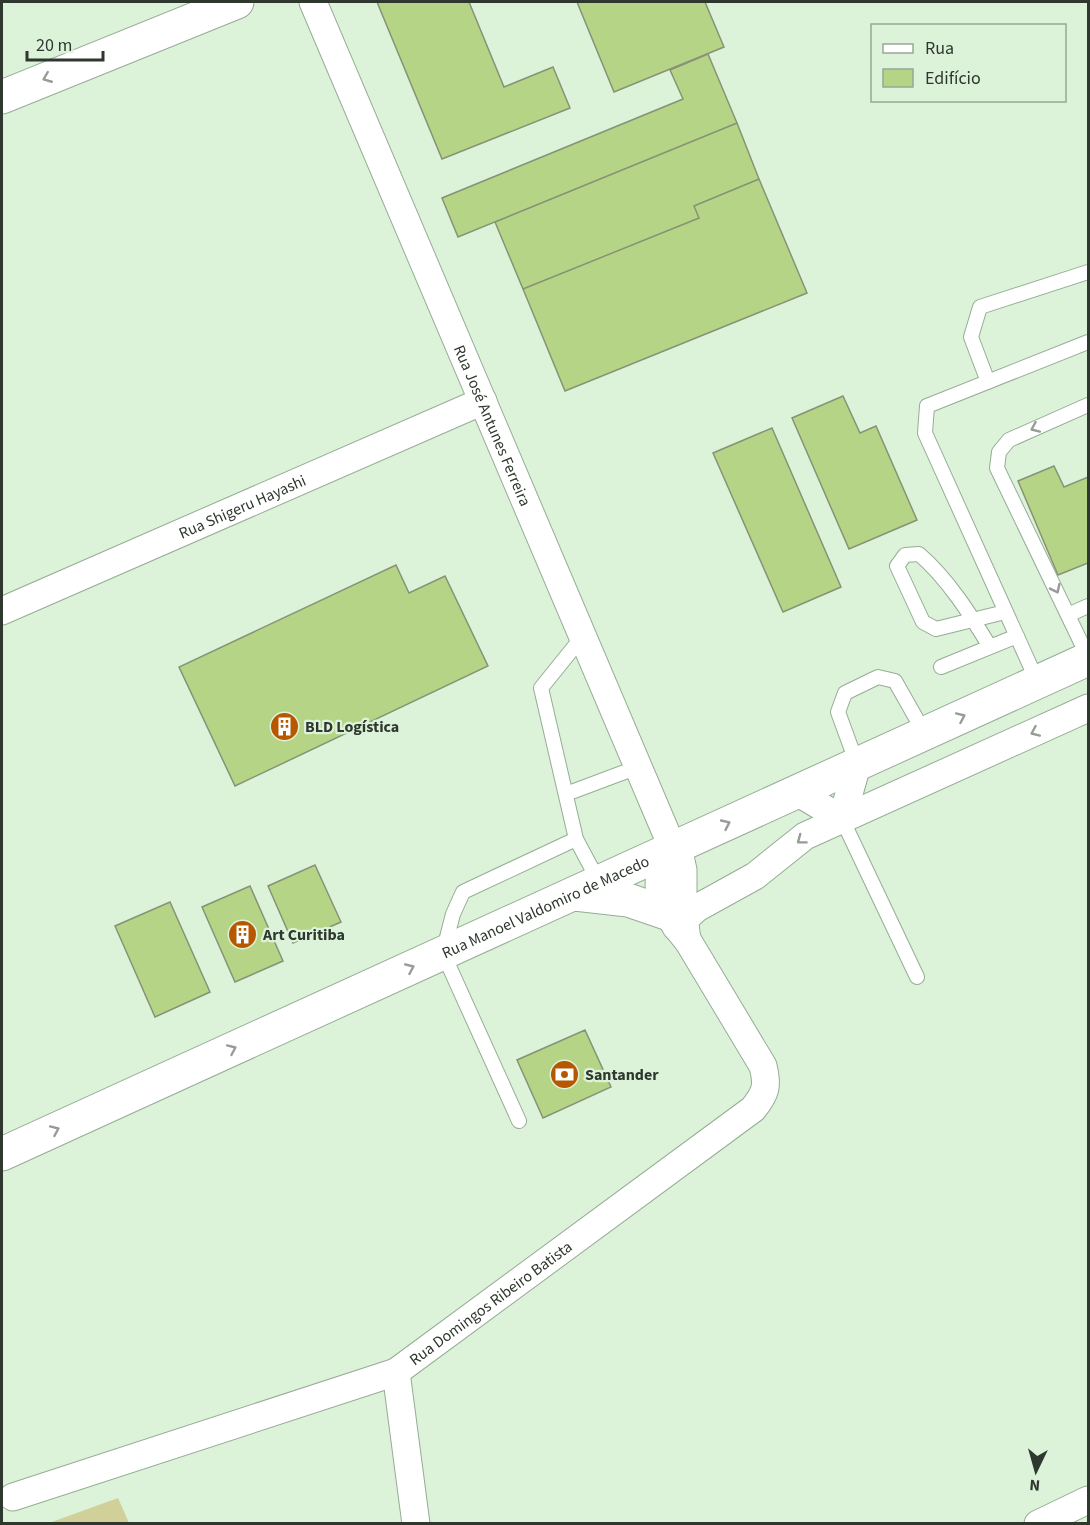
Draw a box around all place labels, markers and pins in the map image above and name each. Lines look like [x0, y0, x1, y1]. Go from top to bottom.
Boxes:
building icon: BLD Logística [268, 710, 300, 742]
place label: BLD Logística [305, 716, 399, 738]
building icon: Art Curitiba [226, 918, 258, 950]
place label: Art Curitiba [262, 924, 345, 946]
bank icon: Santander [548, 1058, 580, 1090]
place label: Santander [585, 1064, 659, 1086]

